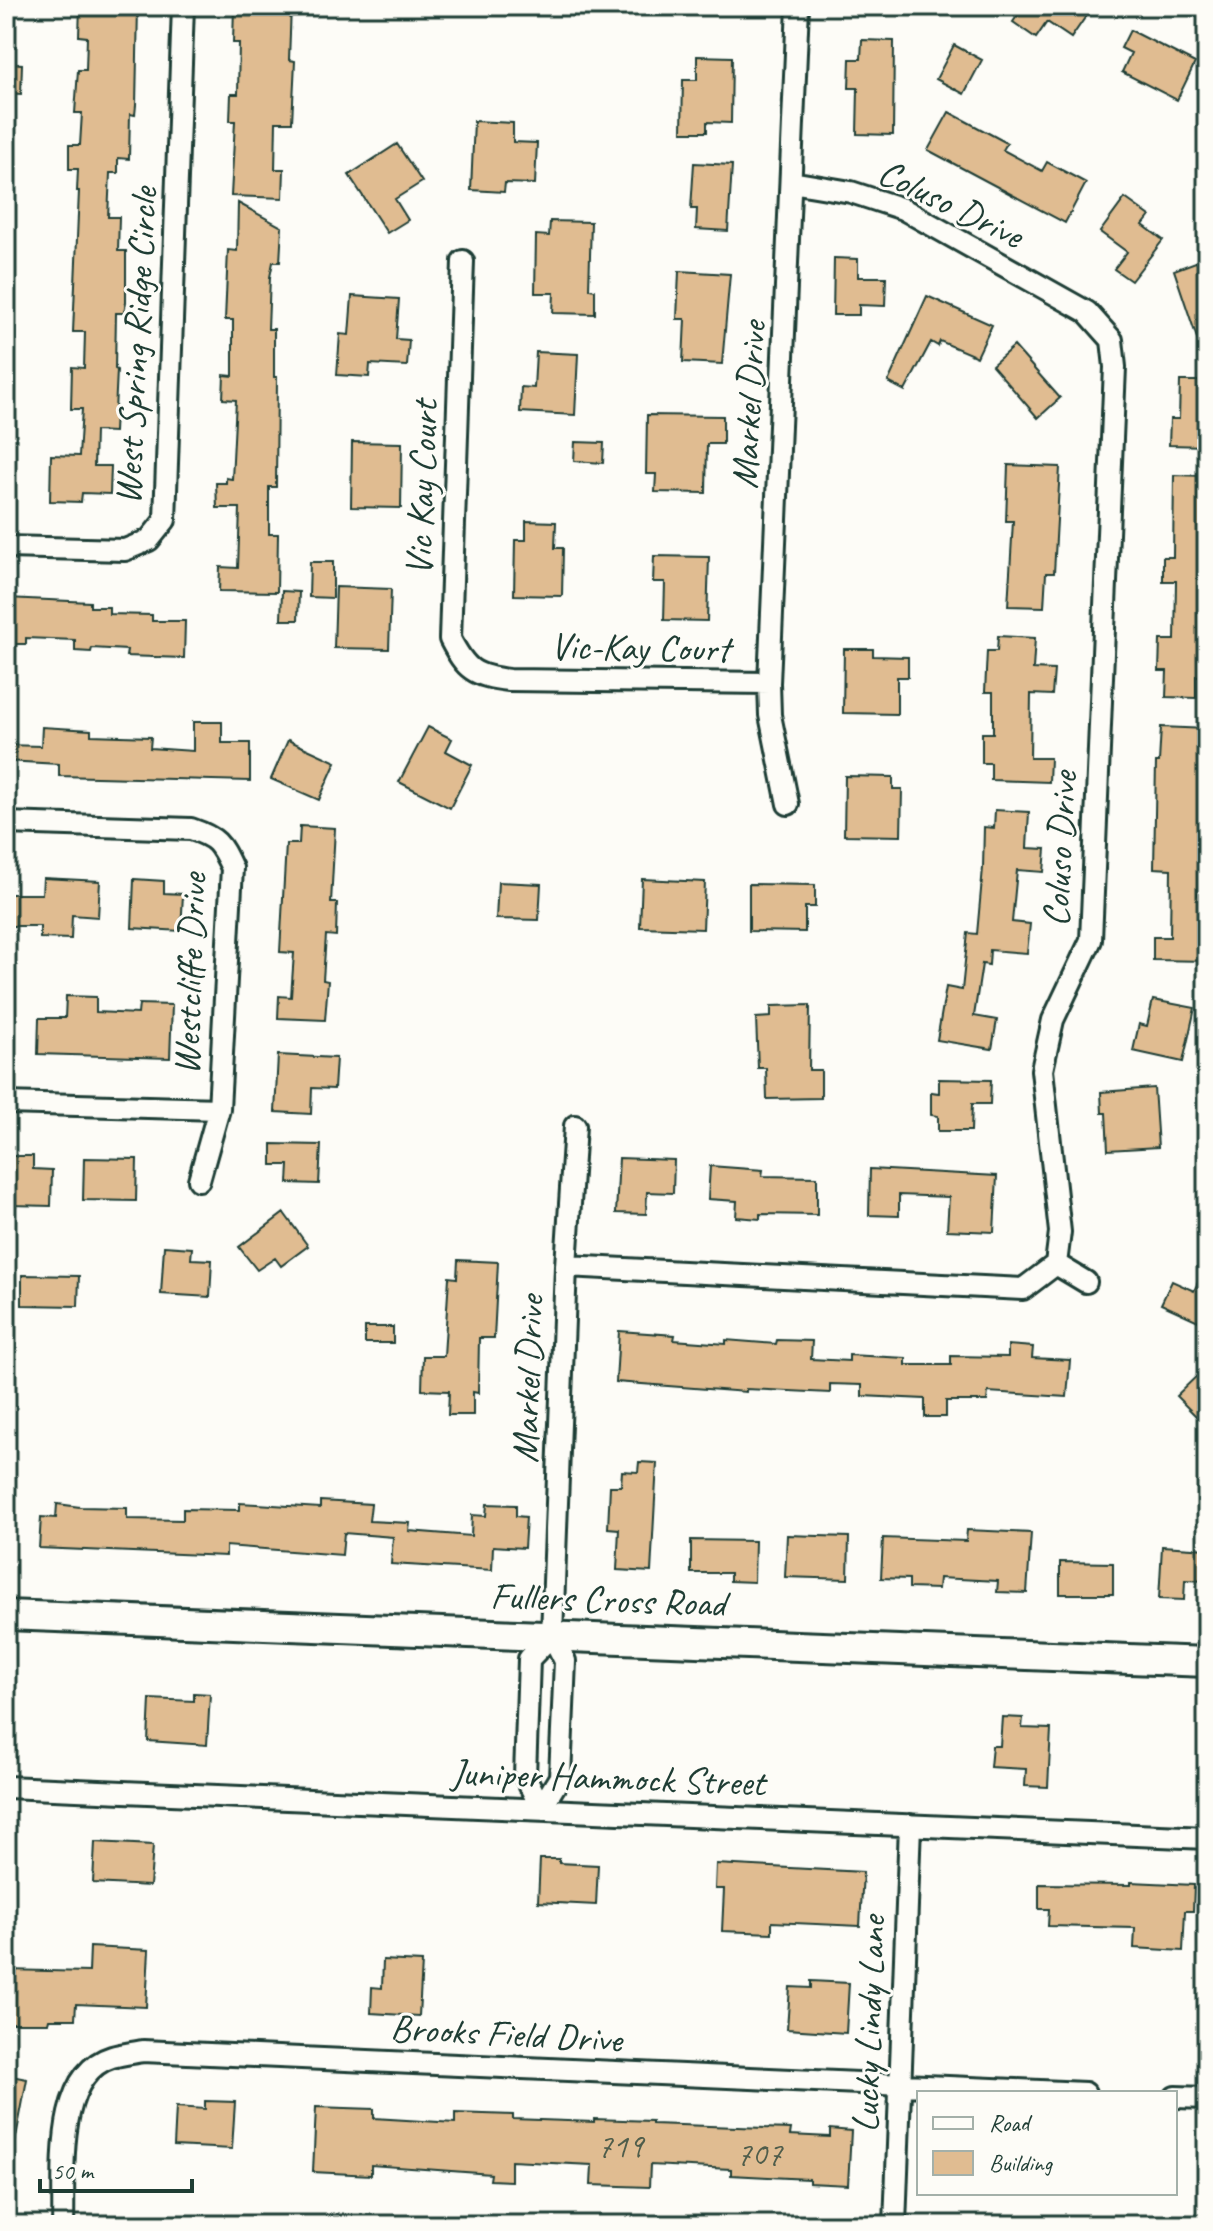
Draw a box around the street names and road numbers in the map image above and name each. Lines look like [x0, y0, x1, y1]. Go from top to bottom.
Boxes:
street label: Coluso Drive [871, 148, 1033, 260]
street label: West Spring Ridge Circle [104, 184, 167, 506]
street label: Markel Drive [721, 317, 776, 490]
street label: Vic Kay Court [395, 396, 448, 577]
street label: Vic-Kay Court [550, 622, 735, 673]
street label: Coluso Drive [1032, 768, 1087, 928]
street label: Westcliffe Drive [162, 870, 217, 1076]
street label: Markel Drive [501, 1292, 554, 1464]
street label: Fullers Cross Road [490, 1572, 732, 1627]
street label: Juniper Hammock Street [448, 1748, 769, 1807]
street label: Lucky Lindy Lane [841, 1912, 896, 2133]
street label: Brooks Field Drive [389, 2004, 625, 2063]

